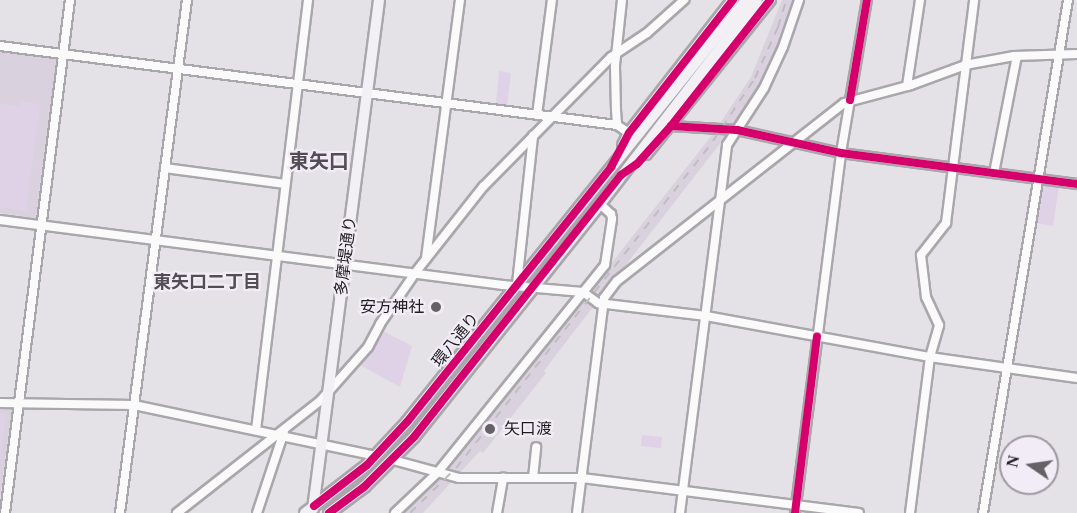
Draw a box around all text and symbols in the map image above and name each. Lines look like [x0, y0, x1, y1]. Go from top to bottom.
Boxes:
district label: 東矢口 [289, 149, 349, 173]
street label: 多摩堤通り [332, 215, 360, 297]
district label: 東矢口二丁目 [153, 271, 261, 293]
place label: 安方神社 [360, 297, 424, 317]
marker: 安方神社 [429, 300, 443, 314]
street label: 環八通り [428, 309, 484, 371]
place label: 矢口渡 [504, 419, 552, 439]
marker: 矢口渡 [481, 420, 499, 438]
north arrow [999, 435, 1059, 495]
text: N [1003, 454, 1023, 469]

